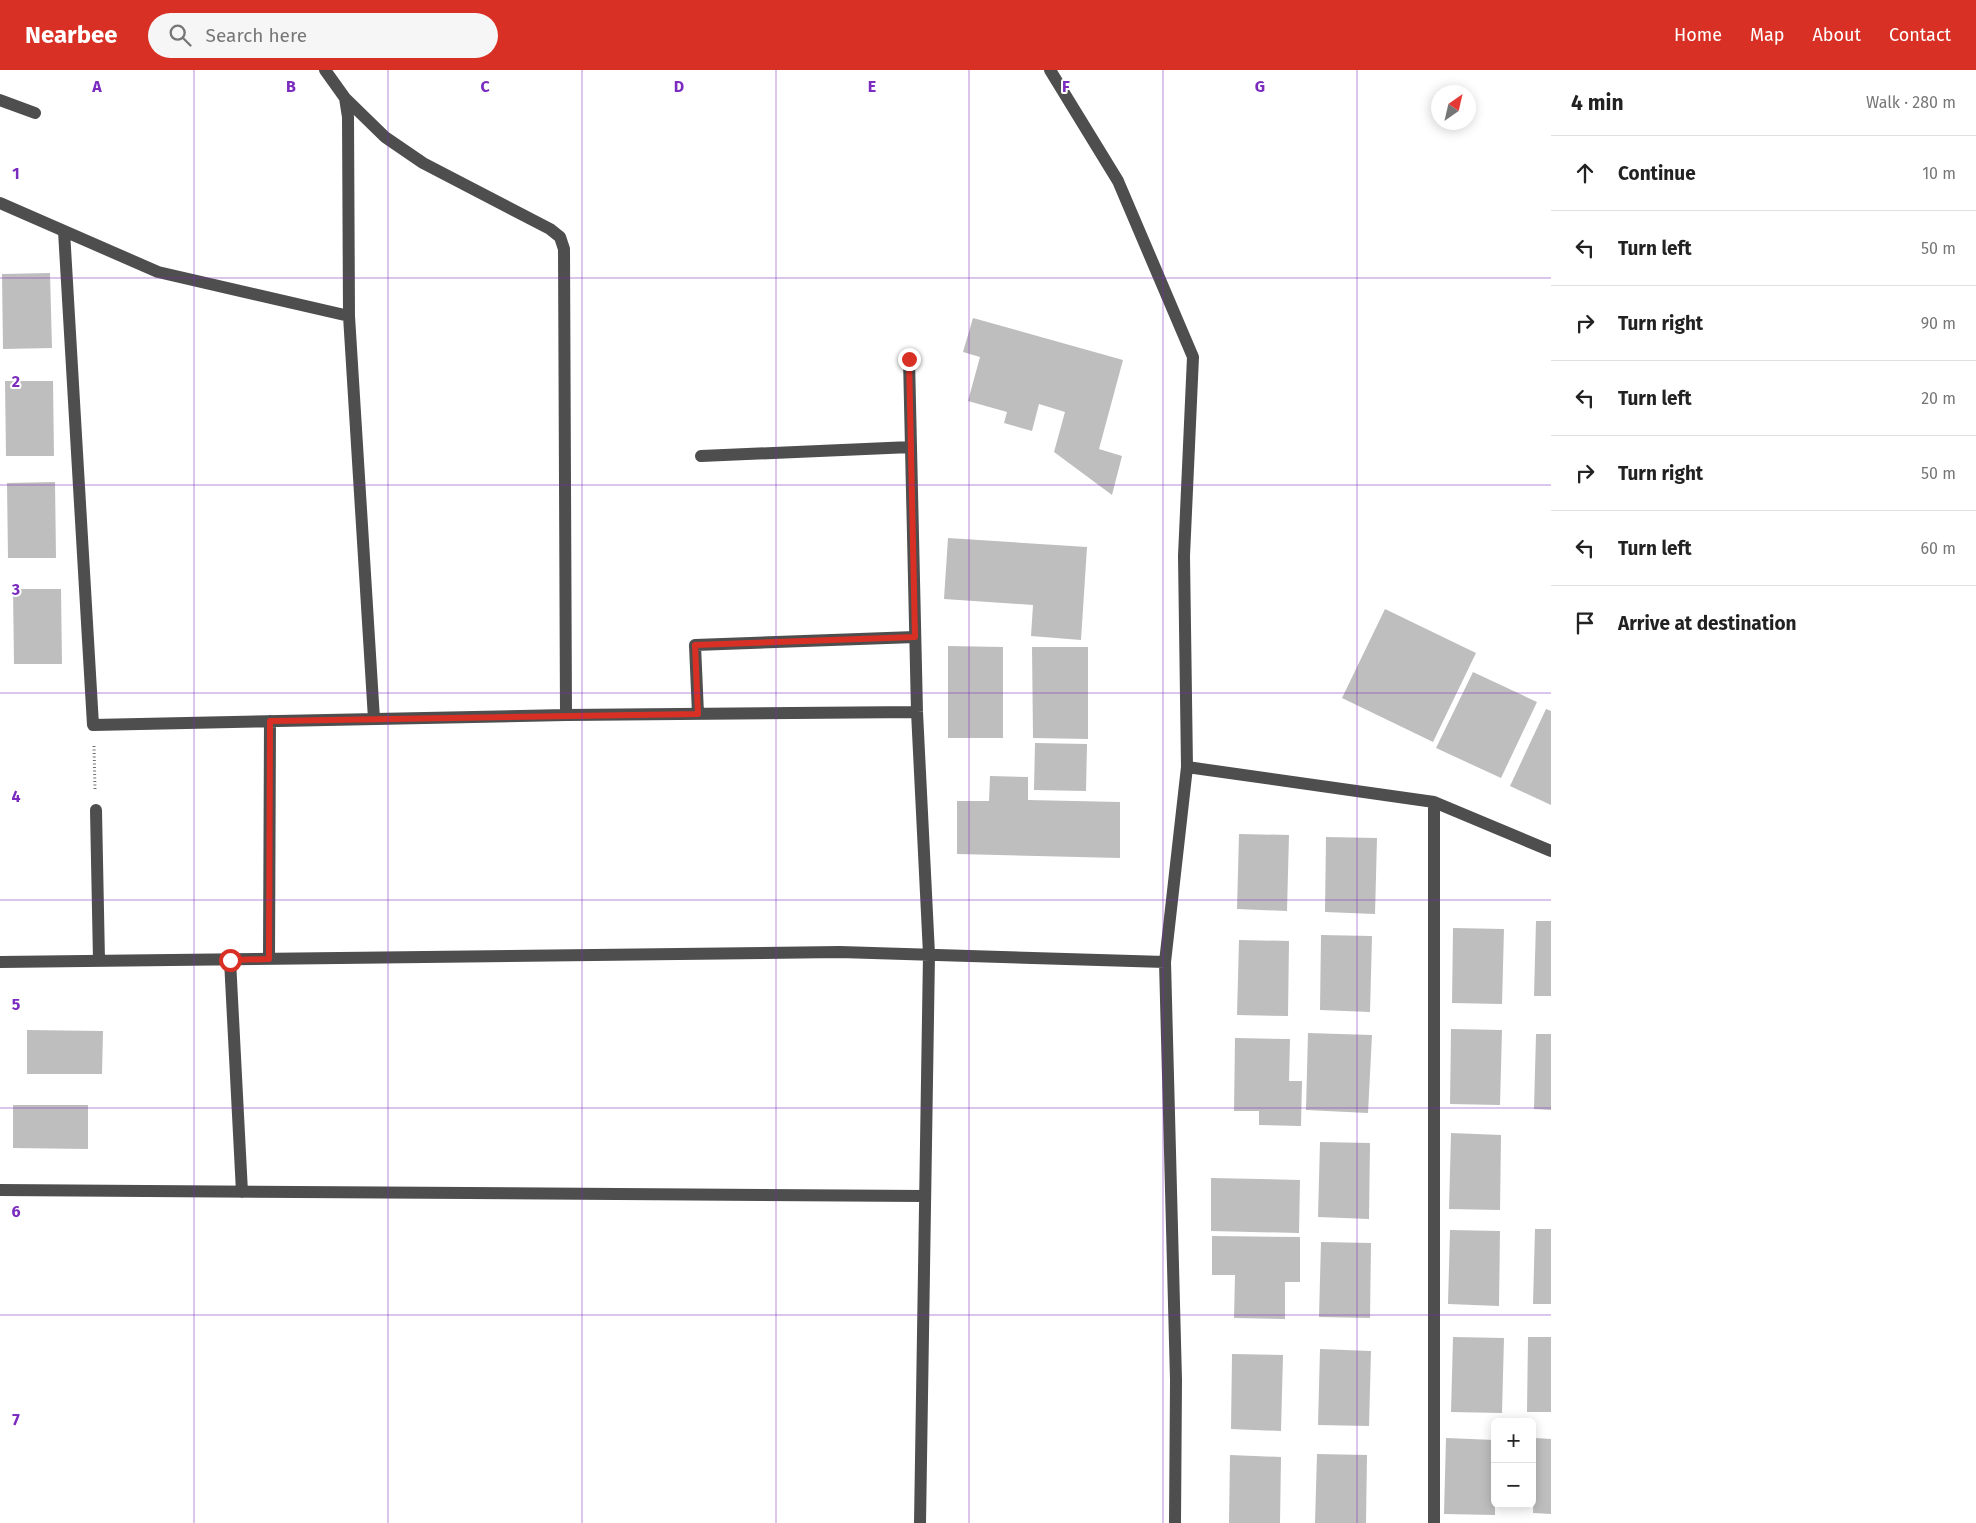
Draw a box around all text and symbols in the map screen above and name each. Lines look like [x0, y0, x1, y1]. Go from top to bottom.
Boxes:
search box [148, 13, 498, 58]
text: Nearbee [25, 21, 118, 49]
icon: search [166, 21, 194, 49]
text: Search here [206, 24, 307, 47]
text: Home [1674, 24, 1722, 46]
text: Map [1750, 24, 1784, 46]
text: About [1812, 24, 1861, 46]
text: Contact [1889, 24, 1951, 46]
text: A [91, 77, 102, 96]
text: B [286, 77, 296, 96]
text: C [480, 77, 490, 96]
text: D [674, 77, 684, 96]
text: E [868, 77, 876, 96]
text: F [1062, 77, 1070, 96]
text: G [1255, 77, 1265, 96]
north arrow [1431, 85, 1476, 130]
text: 4 min [1571, 90, 1624, 116]
text: Walk · 280 m [1866, 93, 1956, 112]
icon: ahead [1571, 159, 1599, 187]
text: Continue [1618, 162, 1696, 185]
text: 1 [12, 164, 20, 183]
text: 10 m [1922, 164, 1956, 183]
icon: left [1571, 234, 1599, 262]
text: Turn left [1618, 237, 1692, 260]
text: 50 m [1921, 239, 1956, 258]
icon: right [1571, 309, 1599, 337]
text: Turn right [1618, 312, 1703, 335]
text: 90 m [1921, 314, 1956, 333]
route end [898, 348, 921, 371]
text: 2 [12, 372, 20, 391]
icon: left [1571, 384, 1599, 412]
text: Turn left [1618, 387, 1692, 410]
text: 20 m [1921, 389, 1956, 408]
icon: right [1571, 459, 1599, 487]
text: Turn right [1618, 462, 1703, 485]
text: 50 m [1921, 464, 1956, 483]
icon: left [1571, 534, 1599, 562]
text: Turn left [1618, 537, 1692, 560]
text: 60 m [1921, 539, 1956, 558]
text: 3 [11, 580, 20, 599]
icon: arrive [1571, 609, 1599, 637]
text: Arrive at destination [1618, 612, 1797, 635]
text: 4 [11, 787, 21, 806]
route start [219, 949, 242, 972]
text: 5 [12, 995, 21, 1014]
text: 6 [11, 1202, 21, 1221]
text: 7 [12, 1410, 20, 1429]
map controls [1491, 1418, 1536, 1508]
button: + [1491, 1418, 1536, 1463]
button: − [1491, 1463, 1536, 1508]

